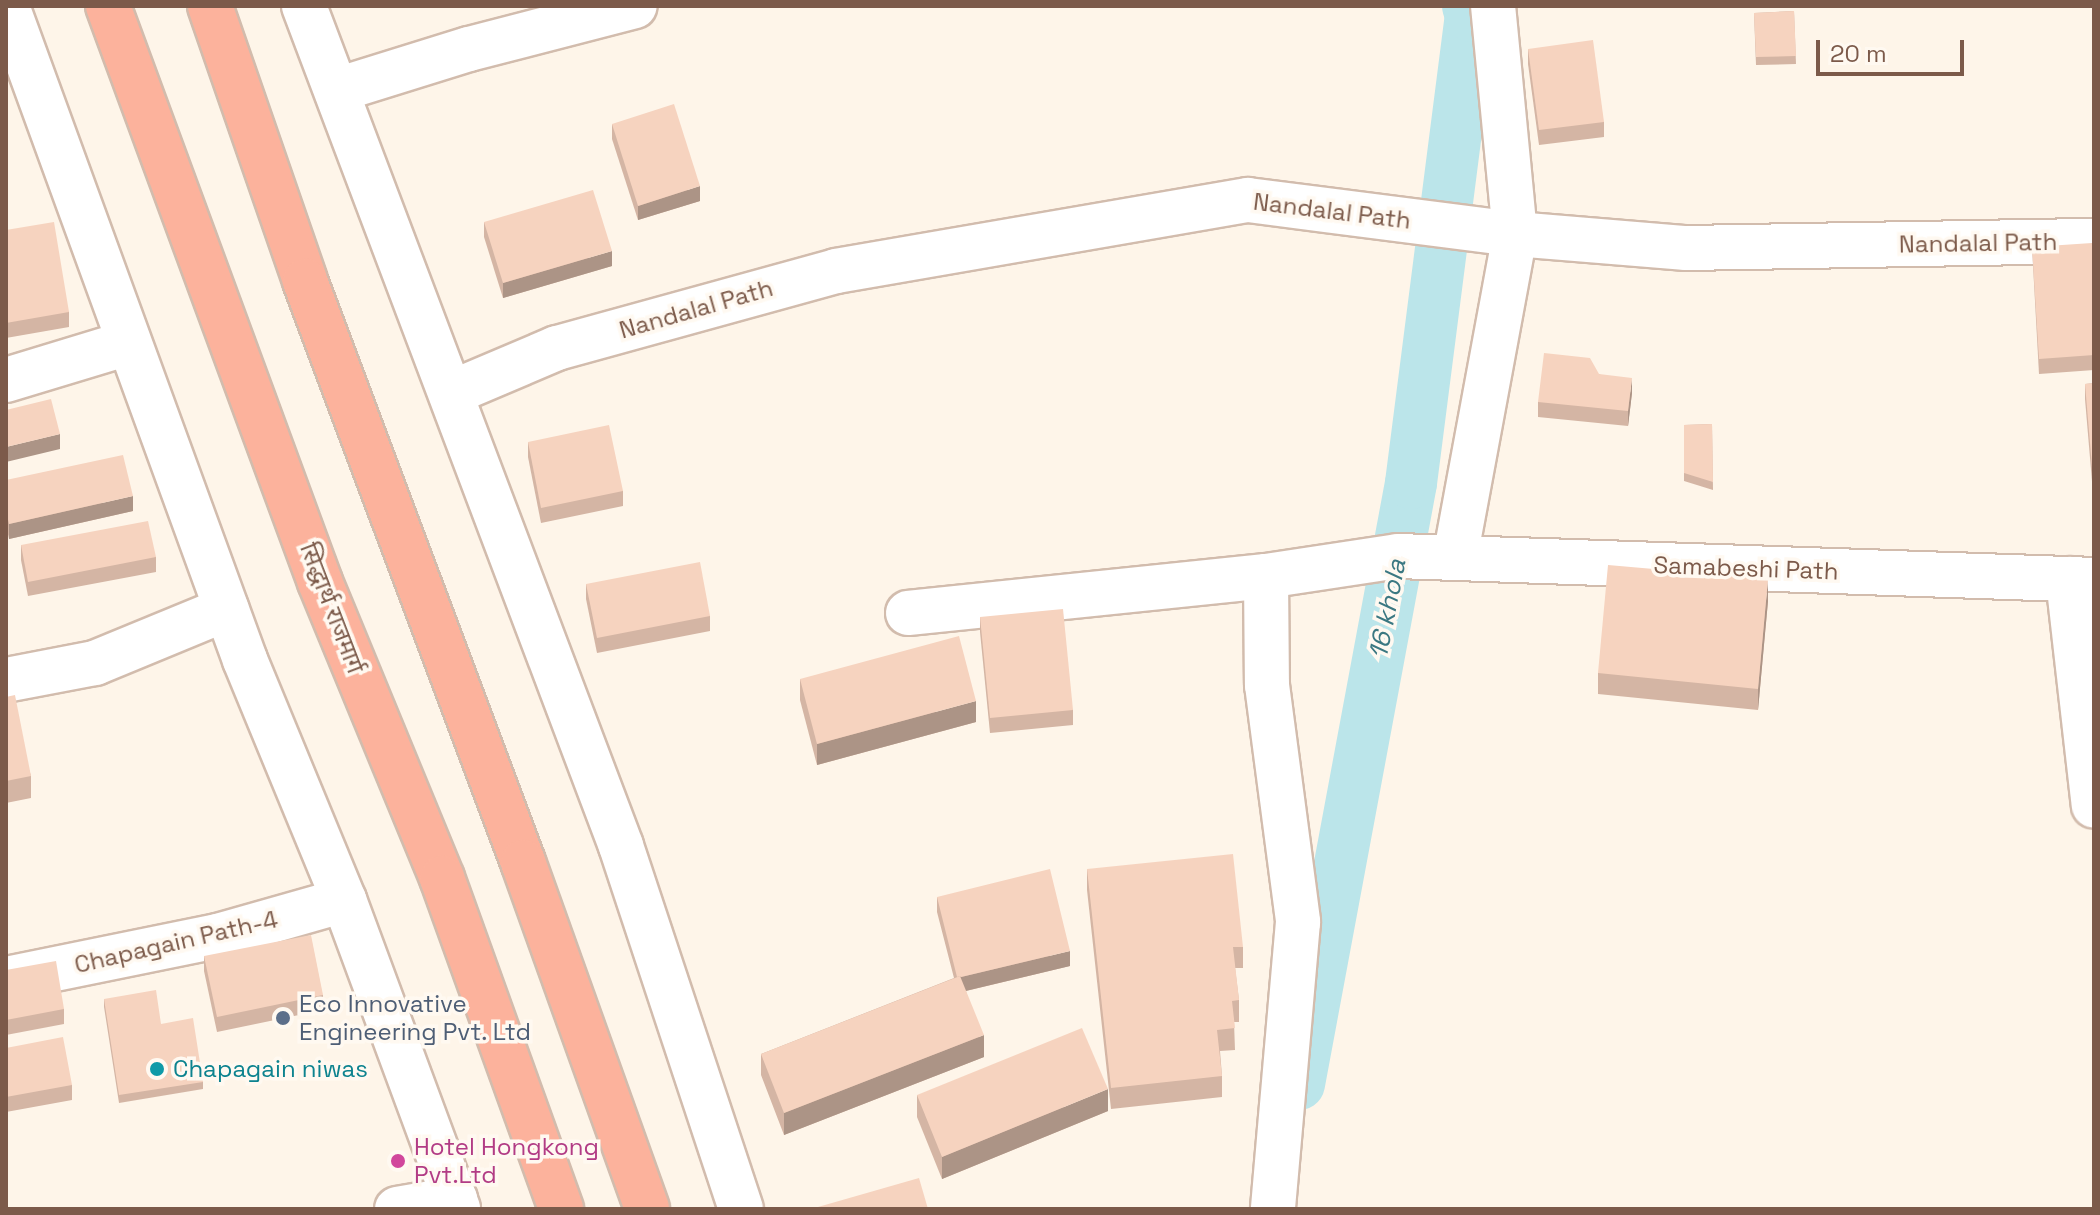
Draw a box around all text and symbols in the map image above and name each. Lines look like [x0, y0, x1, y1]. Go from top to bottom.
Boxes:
scale bar [1820, 24, 1968, 74]
text: 20 m [1830, 38, 1887, 69]
street label: Nandalal Path [1252, 187, 1412, 235]
street label: Nandalal Path [1899, 227, 2057, 259]
street label: Nandalal Path [616, 273, 776, 345]
street label: सिद्धार्थ राजमार्ग [294, 539, 370, 677]
street label: Samabeshi Path [1653, 550, 1839, 586]
water label: 16 khola [1363, 557, 1413, 661]
street label: Chapagain Path-4 [72, 905, 280, 979]
place label: Eco Innovative Engineering Pvt. Ltd [299, 990, 532, 1046]
marker: Eco Innovative Engineering Pvt. Ltd [274, 1009, 292, 1027]
place label: Chapagain niwas [173, 1055, 368, 1083]
marker: Chapagain niwas [148, 1060, 166, 1078]
place label: Hotel Hongkong Pvt.Ltd [414, 1133, 599, 1189]
marker: Hotel Hongkong Pvt.Ltd [389, 1152, 407, 1170]

